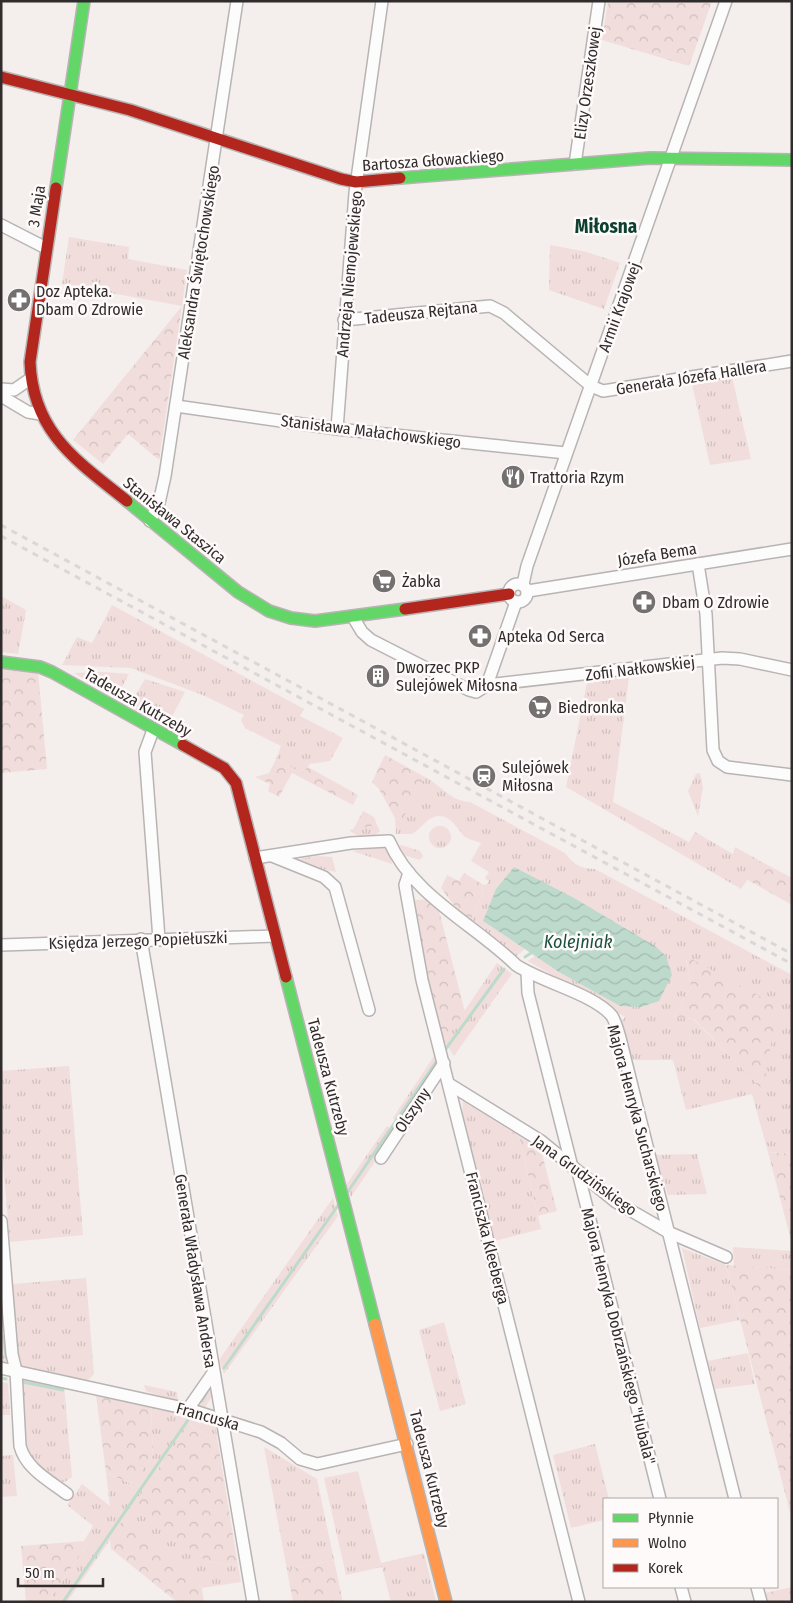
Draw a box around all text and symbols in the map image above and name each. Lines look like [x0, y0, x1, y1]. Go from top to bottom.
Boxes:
street label: Elizy Orzeszkowej [570, 25, 605, 141]
street label: Bartosza Głowackiego [361, 146, 505, 175]
street label: Aleksandra Świętochowskiego [174, 164, 223, 360]
street label: 3 Maja [24, 184, 49, 228]
street label: Andrzeja Niemojewskiego [333, 190, 366, 358]
district label: Miłosna [575, 215, 637, 238]
street label: Armii Krajowej [594, 260, 645, 355]
place label: Doz Apteka. Dbam O Zdrowie [36, 282, 143, 319]
pharmacy icon: Doz Apteka. Dbam O Zdrowie [6, 287, 32, 313]
street label: Tadeusza Rejtana [364, 297, 479, 328]
street label: Generała Józefa Hallera [615, 356, 768, 399]
street label: Stanisława Małachowskiego [280, 411, 462, 452]
restaurant icon: Trattoria Rzym [500, 464, 526, 490]
place label: Trattoria Rzym [530, 468, 624, 487]
street label: Stanisława Staszica [119, 473, 230, 568]
street label: Józefa Bema [616, 539, 698, 570]
supermarket icon: Żabka [371, 568, 397, 594]
place label: Żabka [402, 572, 441, 591]
pharmacy icon: Dbam O Zdrowie [631, 589, 657, 615]
place label: Dbam O Zdrowie [662, 593, 769, 612]
pharmacy icon: Apteka Od Serca [467, 623, 493, 649]
place label: Apteka Od Serca [498, 627, 605, 646]
street label: Zofii Nałkowskiej [584, 652, 696, 685]
place label: Dworzec PKP Sulejówek Miłosna [396, 658, 518, 695]
building icon: Dworzec PKP Sulejówek Miłosna [365, 663, 391, 689]
street label: Tadeusza Kutrzeby [81, 664, 196, 741]
supermarket icon: Biedronka [527, 694, 553, 720]
place label: Biedronka [558, 698, 624, 717]
place label: Sulejówek Miłosna [502, 758, 569, 795]
station icon: Sulejówek Miłosna [471, 763, 497, 789]
street label: Księdza Jerzego Popiełuszki [48, 928, 228, 953]
water label: Kolejniak [544, 931, 612, 953]
street label: Tadeusza Kutrzeby [304, 1016, 354, 1139]
street label: Majora Henryka Sucharskiego [603, 1023, 672, 1214]
street label: Olszyny [391, 1084, 435, 1136]
street label: Jana Grudzińskiego [529, 1131, 641, 1220]
street label: Franciszka Kleeberga [462, 1170, 513, 1307]
street label: Generała Władysława Andersa [171, 1173, 220, 1370]
street label: Majora Henryka Dobrzańskiego "Hubala" [577, 1206, 660, 1466]
street label: Francuska [174, 1398, 242, 1435]
street label: Tadeusza Kutrzeby [406, 1408, 454, 1531]
legend [603, 1498, 778, 1588]
text: Płynnie [648, 1509, 694, 1527]
text: Wolno [648, 1534, 687, 1552]
scale bar [18, 1556, 102, 1588]
text: Korek [648, 1559, 683, 1577]
text: 50 m [25, 1564, 55, 1582]

